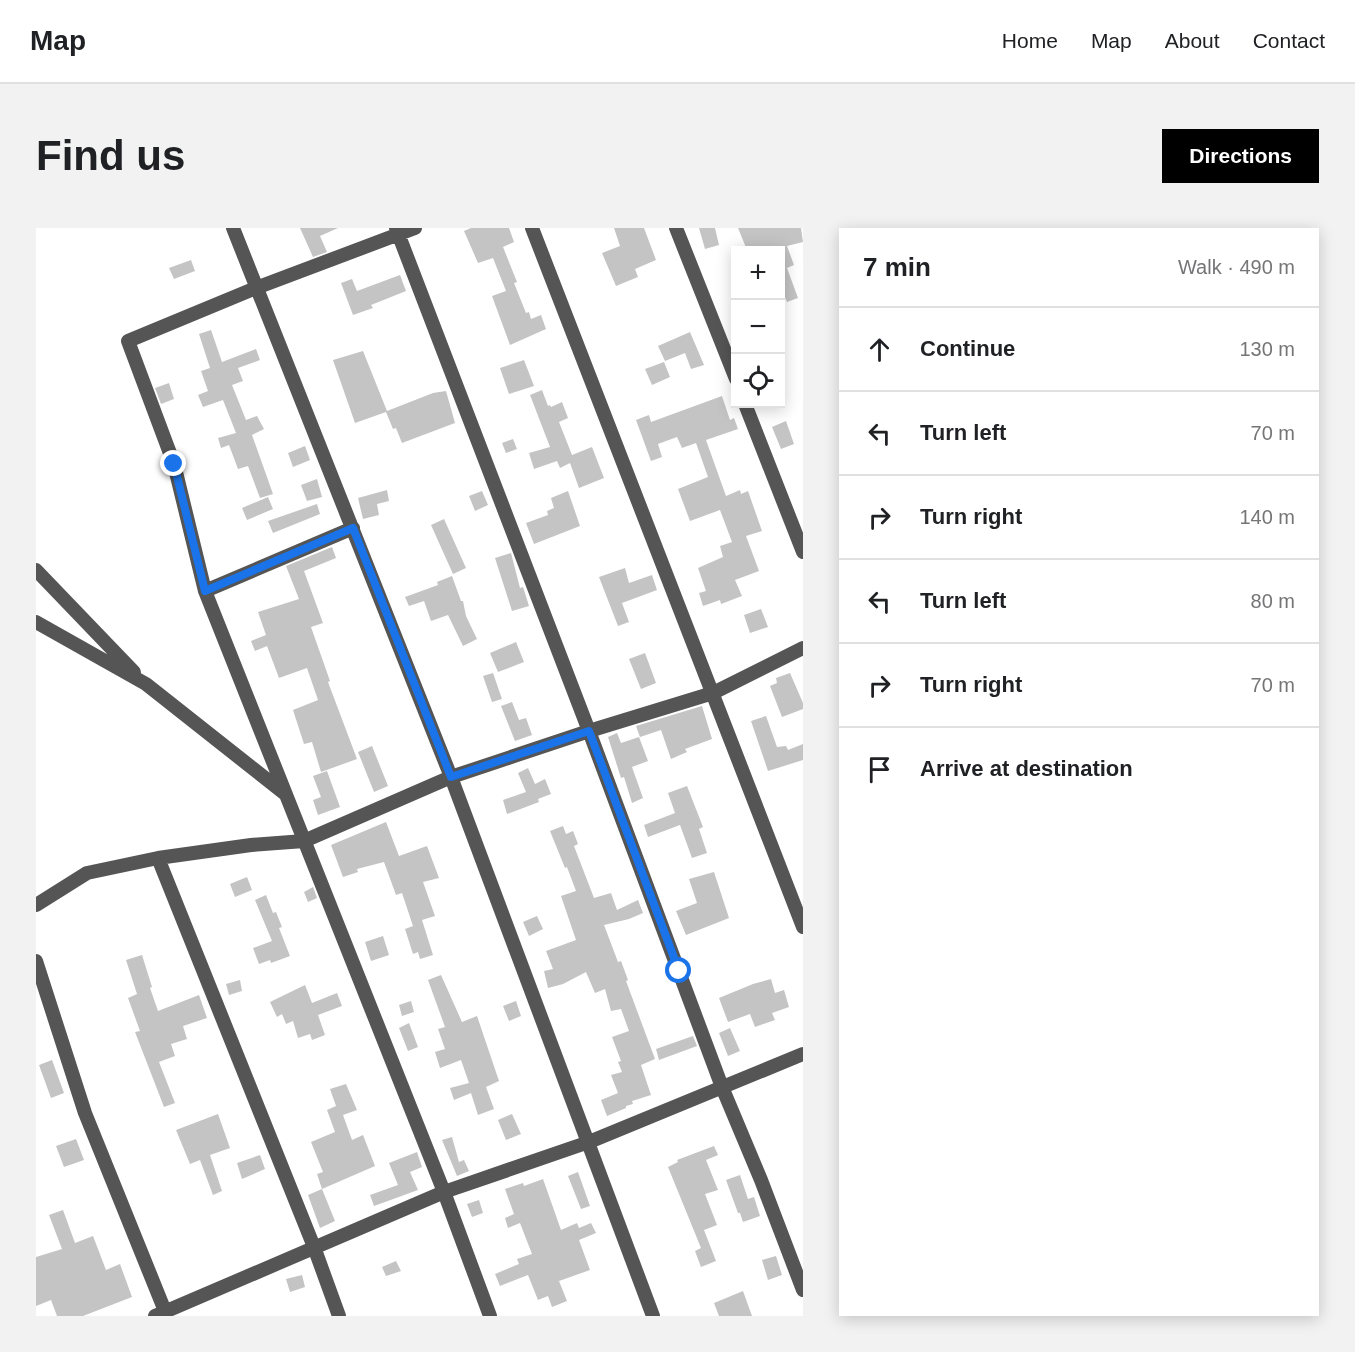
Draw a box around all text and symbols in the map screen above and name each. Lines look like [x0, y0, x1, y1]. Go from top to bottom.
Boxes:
text: Map [30, 25, 86, 56]
text: Home [1002, 29, 1058, 52]
text: Map [1091, 29, 1132, 52]
text: About [1165, 29, 1220, 52]
text: Contact [1253, 29, 1325, 52]
button: Directions [1162, 129, 1319, 183]
text: Find us [36, 132, 185, 179]
map controls [731, 246, 785, 408]
button: + [731, 246, 785, 300]
text: 7 min [863, 252, 931, 282]
text: Walk · 490 m [1178, 256, 1295, 278]
button: − [731, 300, 785, 354]
icon: ahead [863, 333, 896, 366]
text: Continue [920, 336, 1015, 361]
text: 130 m [1239, 338, 1295, 360]
button: locate [731, 354, 785, 408]
icon: left [863, 417, 896, 450]
text: Turn left [920, 420, 1006, 445]
text: 70 m [1251, 422, 1295, 444]
route end [160, 450, 186, 476]
icon: right [863, 501, 896, 534]
text: Turn right [920, 504, 1022, 529]
text: 140 m [1239, 506, 1295, 528]
icon: left [863, 585, 896, 618]
text: Turn left [920, 588, 1006, 613]
text: 80 m [1251, 590, 1295, 612]
icon: right [863, 669, 896, 702]
text: Turn right [920, 672, 1022, 697]
text: 70 m [1251, 674, 1295, 696]
icon: arrive [863, 753, 896, 786]
text: Arrive at destination [920, 756, 1133, 781]
route start [665, 957, 691, 983]

